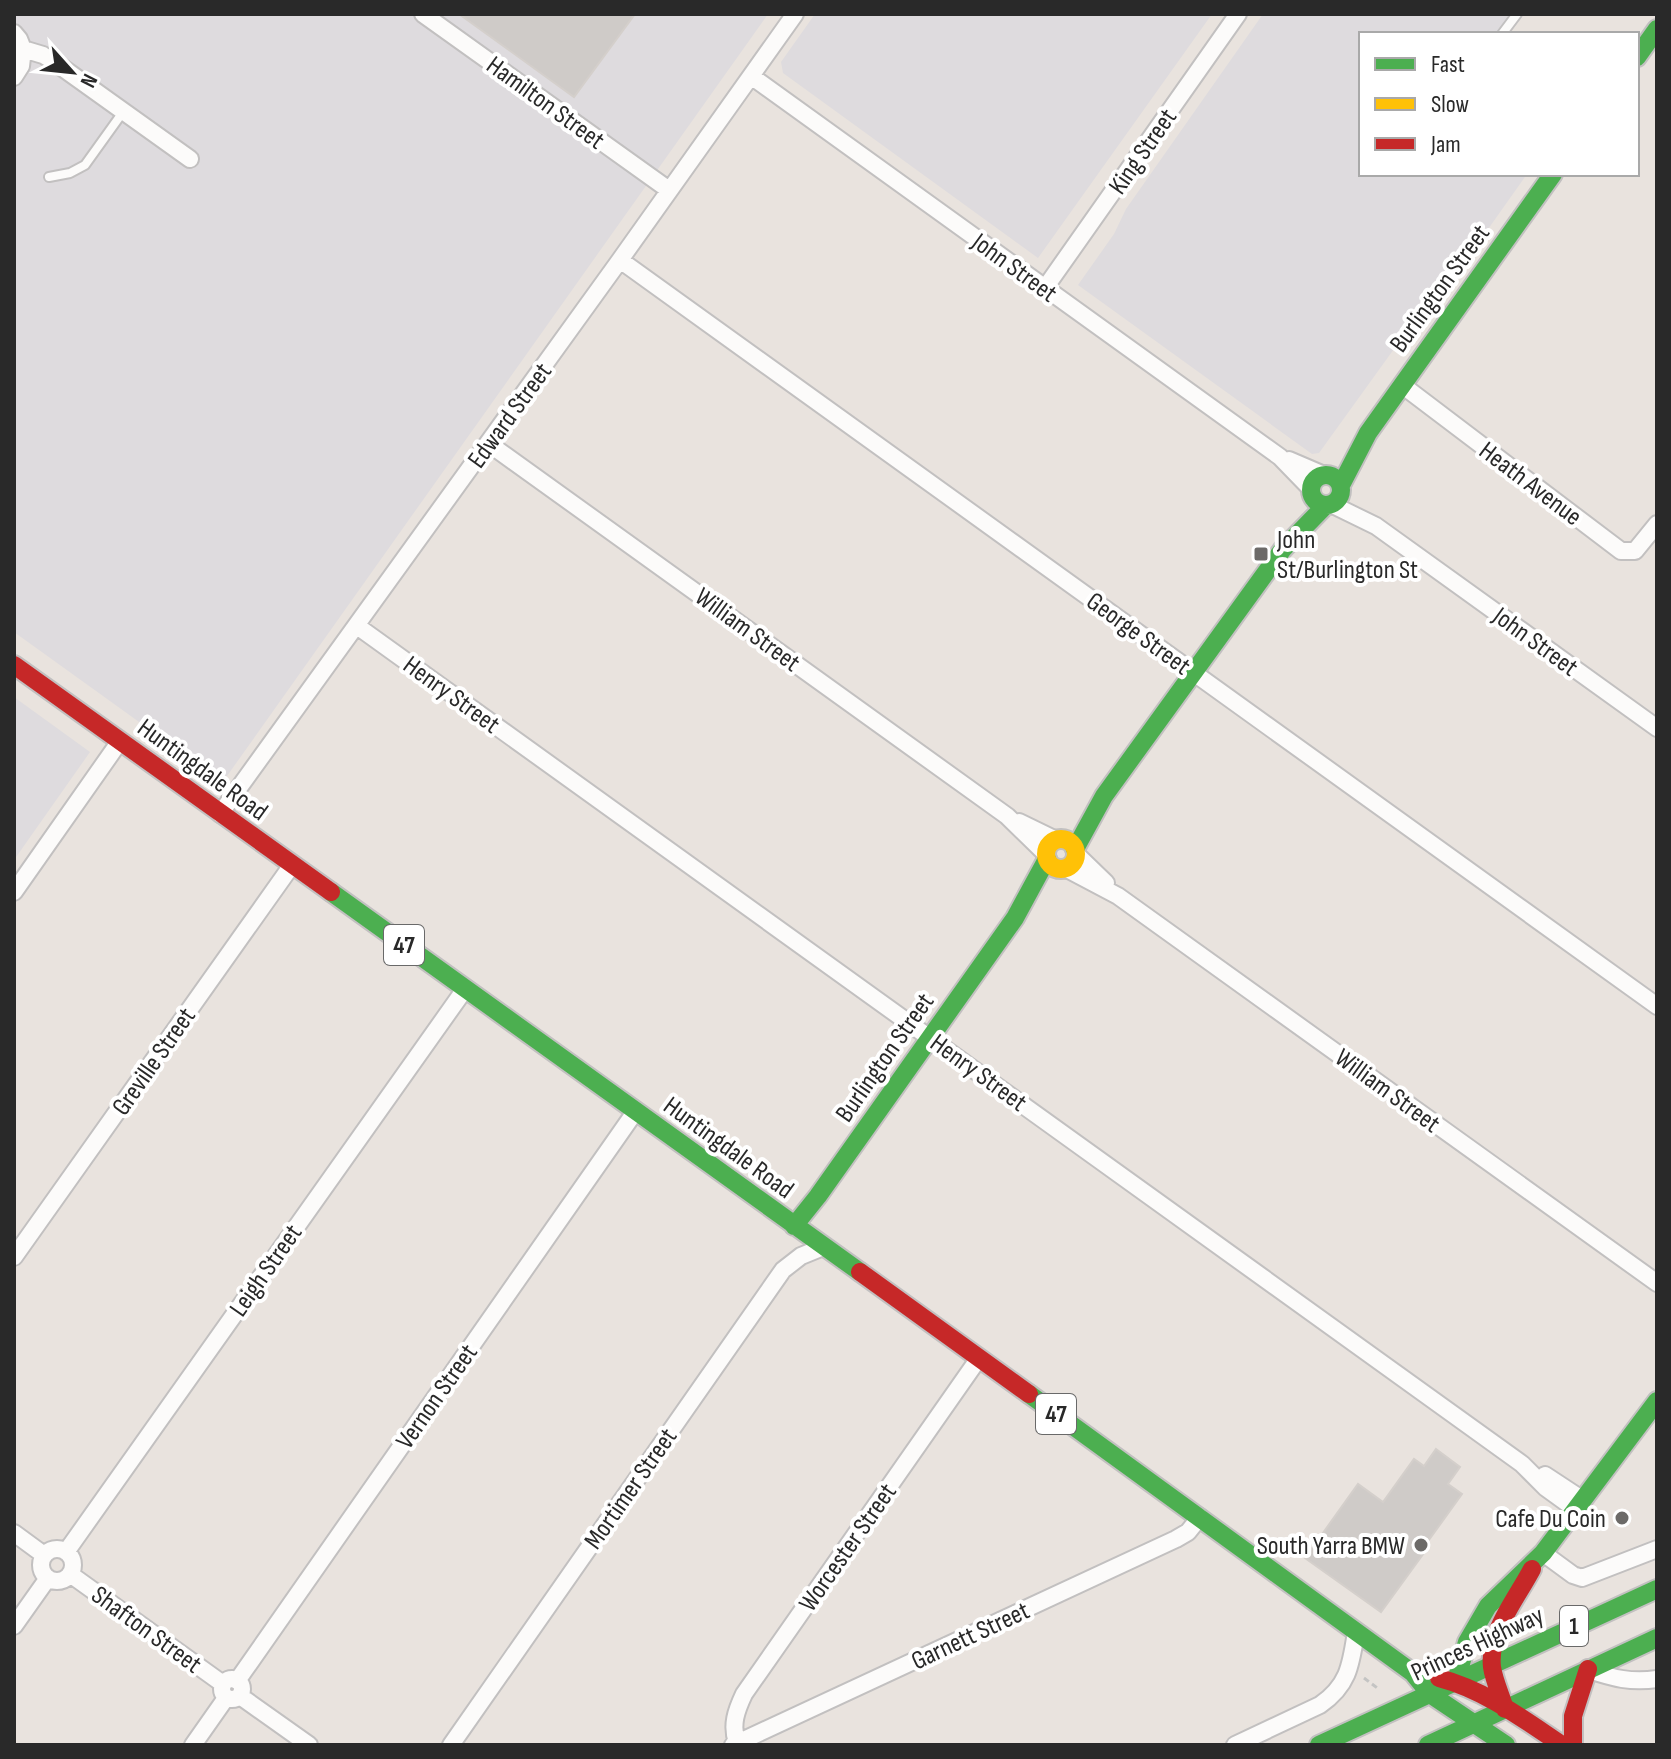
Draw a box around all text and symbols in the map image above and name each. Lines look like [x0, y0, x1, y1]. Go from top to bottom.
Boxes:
north arrow [32, 32, 112, 112]
legend [1359, 32, 1639, 176]
street label: Hamilton Street [480, 50, 610, 156]
text: Fast [1431, 50, 1465, 79]
text: N [74, 69, 103, 92]
text: Slow [1431, 90, 1469, 119]
street label: King Street [1103, 103, 1184, 201]
text: Jam [1430, 130, 1461, 159]
street label: Burlington Street [1384, 219, 1497, 359]
street label: John Street [965, 226, 1063, 309]
street label: Edward Street [462, 357, 559, 475]
street label: Heath Avenue [1473, 436, 1588, 533]
place label: John St/Burlington St [1276, 525, 1418, 586]
marker: John St/Burlington St [1252, 545, 1270, 563]
street label: William Street [688, 582, 806, 679]
street label: George Street [1080, 586, 1196, 682]
street label: John Street [1486, 600, 1584, 683]
street label: Henry Street [397, 650, 505, 741]
street label: Huntingdale Road [131, 713, 273, 828]
road number: 47 [384, 925, 424, 965]
street label: Burlington Street [829, 987, 941, 1128]
street label: Greville Street [106, 1002, 203, 1122]
street label: Henry Street [924, 1028, 1032, 1119]
street label: William Street [1328, 1043, 1446, 1140]
street label: Huntingdale Road [657, 1091, 799, 1206]
street label: Leigh Street [223, 1219, 309, 1323]
street label: Vernon Street [390, 1338, 485, 1455]
road number: 47 [1036, 1394, 1076, 1434]
street label: Mortimer Street [578, 1422, 684, 1555]
street label: Worcester Street [793, 1478, 904, 1618]
place label: Cafe Du Coin [1495, 1504, 1606, 1535]
marker: Cafe Du Coin [1613, 1509, 1631, 1527]
place label: South Yarra BMW [1257, 1531, 1405, 1562]
marker: South Yarra BMW [1412, 1536, 1430, 1554]
street label: Shafton Street [85, 1580, 207, 1681]
street label: Garnett Street [907, 1596, 1035, 1677]
street label: Princes Highway [1407, 1600, 1549, 1688]
road number: 1 [1560, 1606, 1588, 1646]

